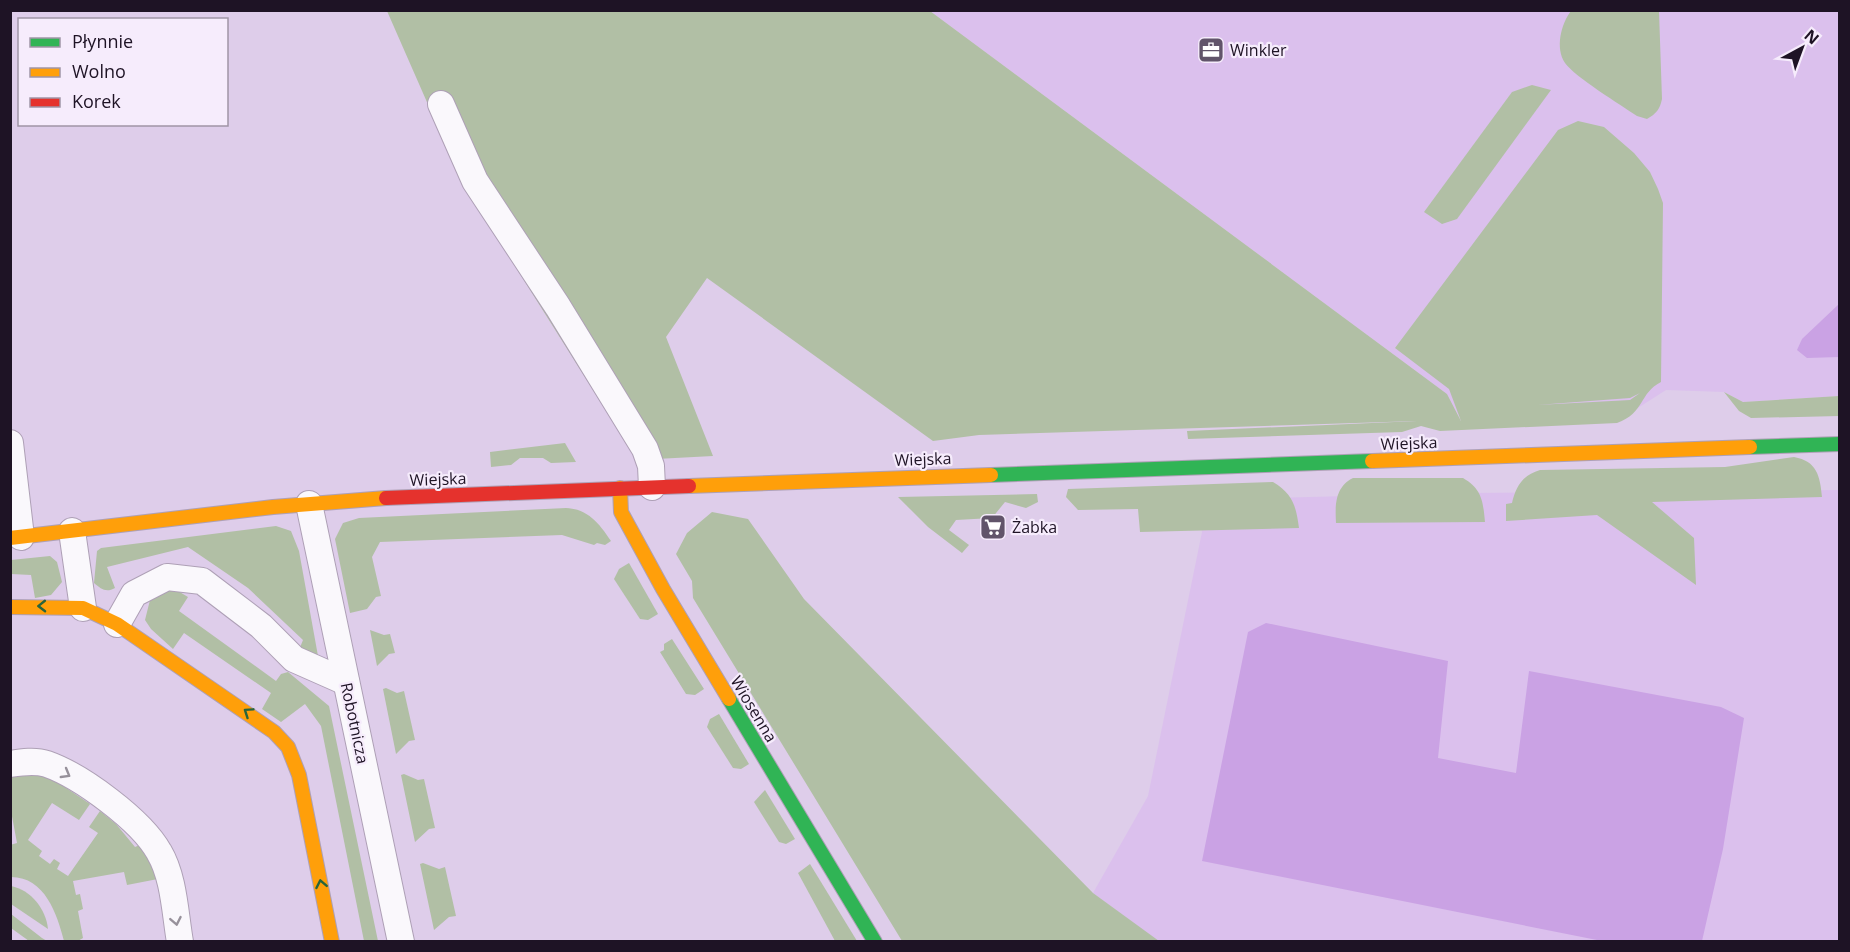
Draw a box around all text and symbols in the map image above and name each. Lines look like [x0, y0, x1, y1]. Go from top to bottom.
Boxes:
legend [18, 18, 228, 126]
north arrow [1772, 18, 1832, 78]
text: N [1800, 24, 1824, 49]
text: Płynnie [72, 29, 133, 53]
office icon: Winkler [1196, 35, 1226, 65]
place label: Winkler [1230, 39, 1287, 61]
text: Wolno [72, 59, 126, 83]
text: Korek [72, 89, 121, 113]
street label: Wiejska [1380, 431, 1438, 455]
street label: Wiejska [894, 447, 952, 471]
street label: Wiejska [409, 467, 467, 491]
supermarket icon: Żabka [978, 512, 1008, 542]
place label: Żabka [1012, 516, 1057, 538]
one-way arrow [37, 600, 46, 612]
street label: Wiosenna [726, 672, 782, 746]
street label: Robotnicza [336, 680, 374, 766]
one-way arrow [244, 708, 255, 719]
one-way arrow [60, 767, 70, 778]
one-way arrow [315, 879, 328, 889]
one-way arrow [170, 917, 182, 926]

